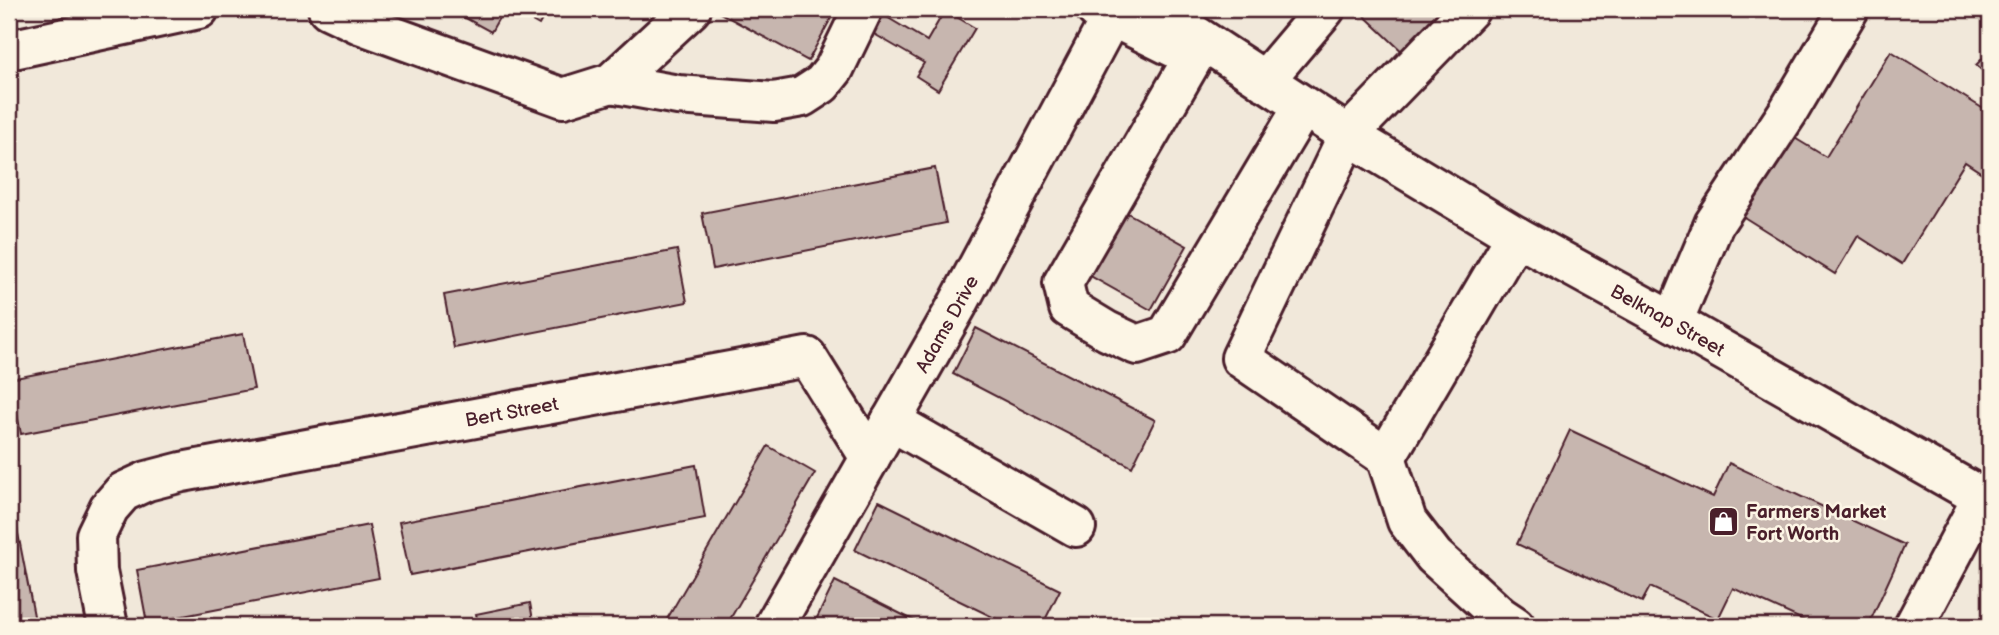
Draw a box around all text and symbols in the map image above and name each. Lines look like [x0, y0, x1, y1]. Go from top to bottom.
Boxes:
street label: Adams Drive [911, 272, 984, 377]
street label: Belknap Street [1606, 280, 1729, 362]
street label: Bert Street [463, 393, 560, 433]
place label: Farmers Market Fort Worth [1746, 501, 1887, 546]
shop icon: Farmers Market Fort Worth [1706, 505, 1740, 539]

